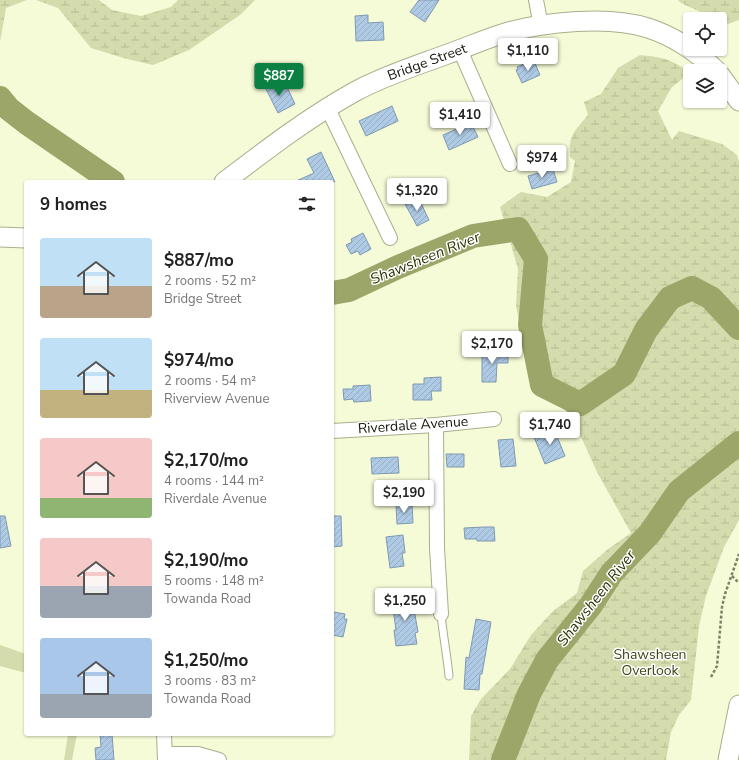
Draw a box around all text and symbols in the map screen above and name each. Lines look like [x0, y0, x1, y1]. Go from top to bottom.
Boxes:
map controls [683, 12, 727, 108]
button: locate [683, 12, 727, 56]
pin: $1,110 [495, 38, 561, 72]
street label: Bridge Street [385, 39, 469, 85]
text: $1,110 [507, 42, 549, 60]
pin: $887 [255, 63, 303, 97]
button: layers [683, 64, 727, 108]
text: $887 [263, 67, 295, 85]
pin: $1,410 [427, 102, 493, 136]
text: $1,410 [439, 106, 481, 124]
pin: $974 [518, 145, 566, 179]
text: $974 [526, 149, 558, 167]
pin: $1,320 [384, 178, 450, 212]
text: $1,320 [396, 182, 438, 200]
text: 9 homes [40, 193, 107, 216]
icon: filters [296, 193, 318, 215]
water label: Shawsheen River [367, 227, 483, 289]
text: $887/mo [164, 249, 234, 272]
icon: home [72, 254, 120, 302]
text: 2 rooms · 52 m² [164, 272, 256, 290]
text: Bridge Street [164, 290, 241, 308]
pin: $2,170 [459, 331, 525, 365]
text: $2,170 [471, 335, 513, 353]
text: $974/mo [164, 349, 234, 372]
icon: home [72, 354, 120, 402]
text: 2 rooms · 54 m² [164, 372, 256, 390]
text: Riverview Avenue [164, 390, 269, 408]
street label: Riverdale Avenue [357, 412, 469, 438]
pin: $1,740 [517, 412, 583, 446]
text: $1,740 [529, 416, 571, 434]
text: $2,170/mo [164, 449, 248, 472]
icon: home [72, 454, 120, 502]
text: 4 rooms · 144 m² [164, 472, 264, 490]
pin: $2,190 [371, 480, 437, 514]
text: $2,190 [383, 484, 425, 502]
text: Riverdale Avenue [164, 490, 267, 508]
water label: Shawsheen River [552, 545, 640, 650]
text: $2,190/mo [164, 549, 248, 572]
icon: home [72, 554, 120, 602]
text: 5 rooms · 148 m² [164, 572, 264, 590]
pin: $1,250 [372, 588, 438, 622]
text: Towanda Road [164, 590, 251, 608]
text: $1,250 [384, 592, 426, 610]
park label: Shawsheen Overlook [613, 645, 687, 680]
text: $1,250/mo [164, 649, 248, 672]
icon: home [72, 654, 120, 702]
text: 3 rooms · 83 m² [164, 672, 256, 690]
text: Towanda Road [164, 690, 251, 708]

